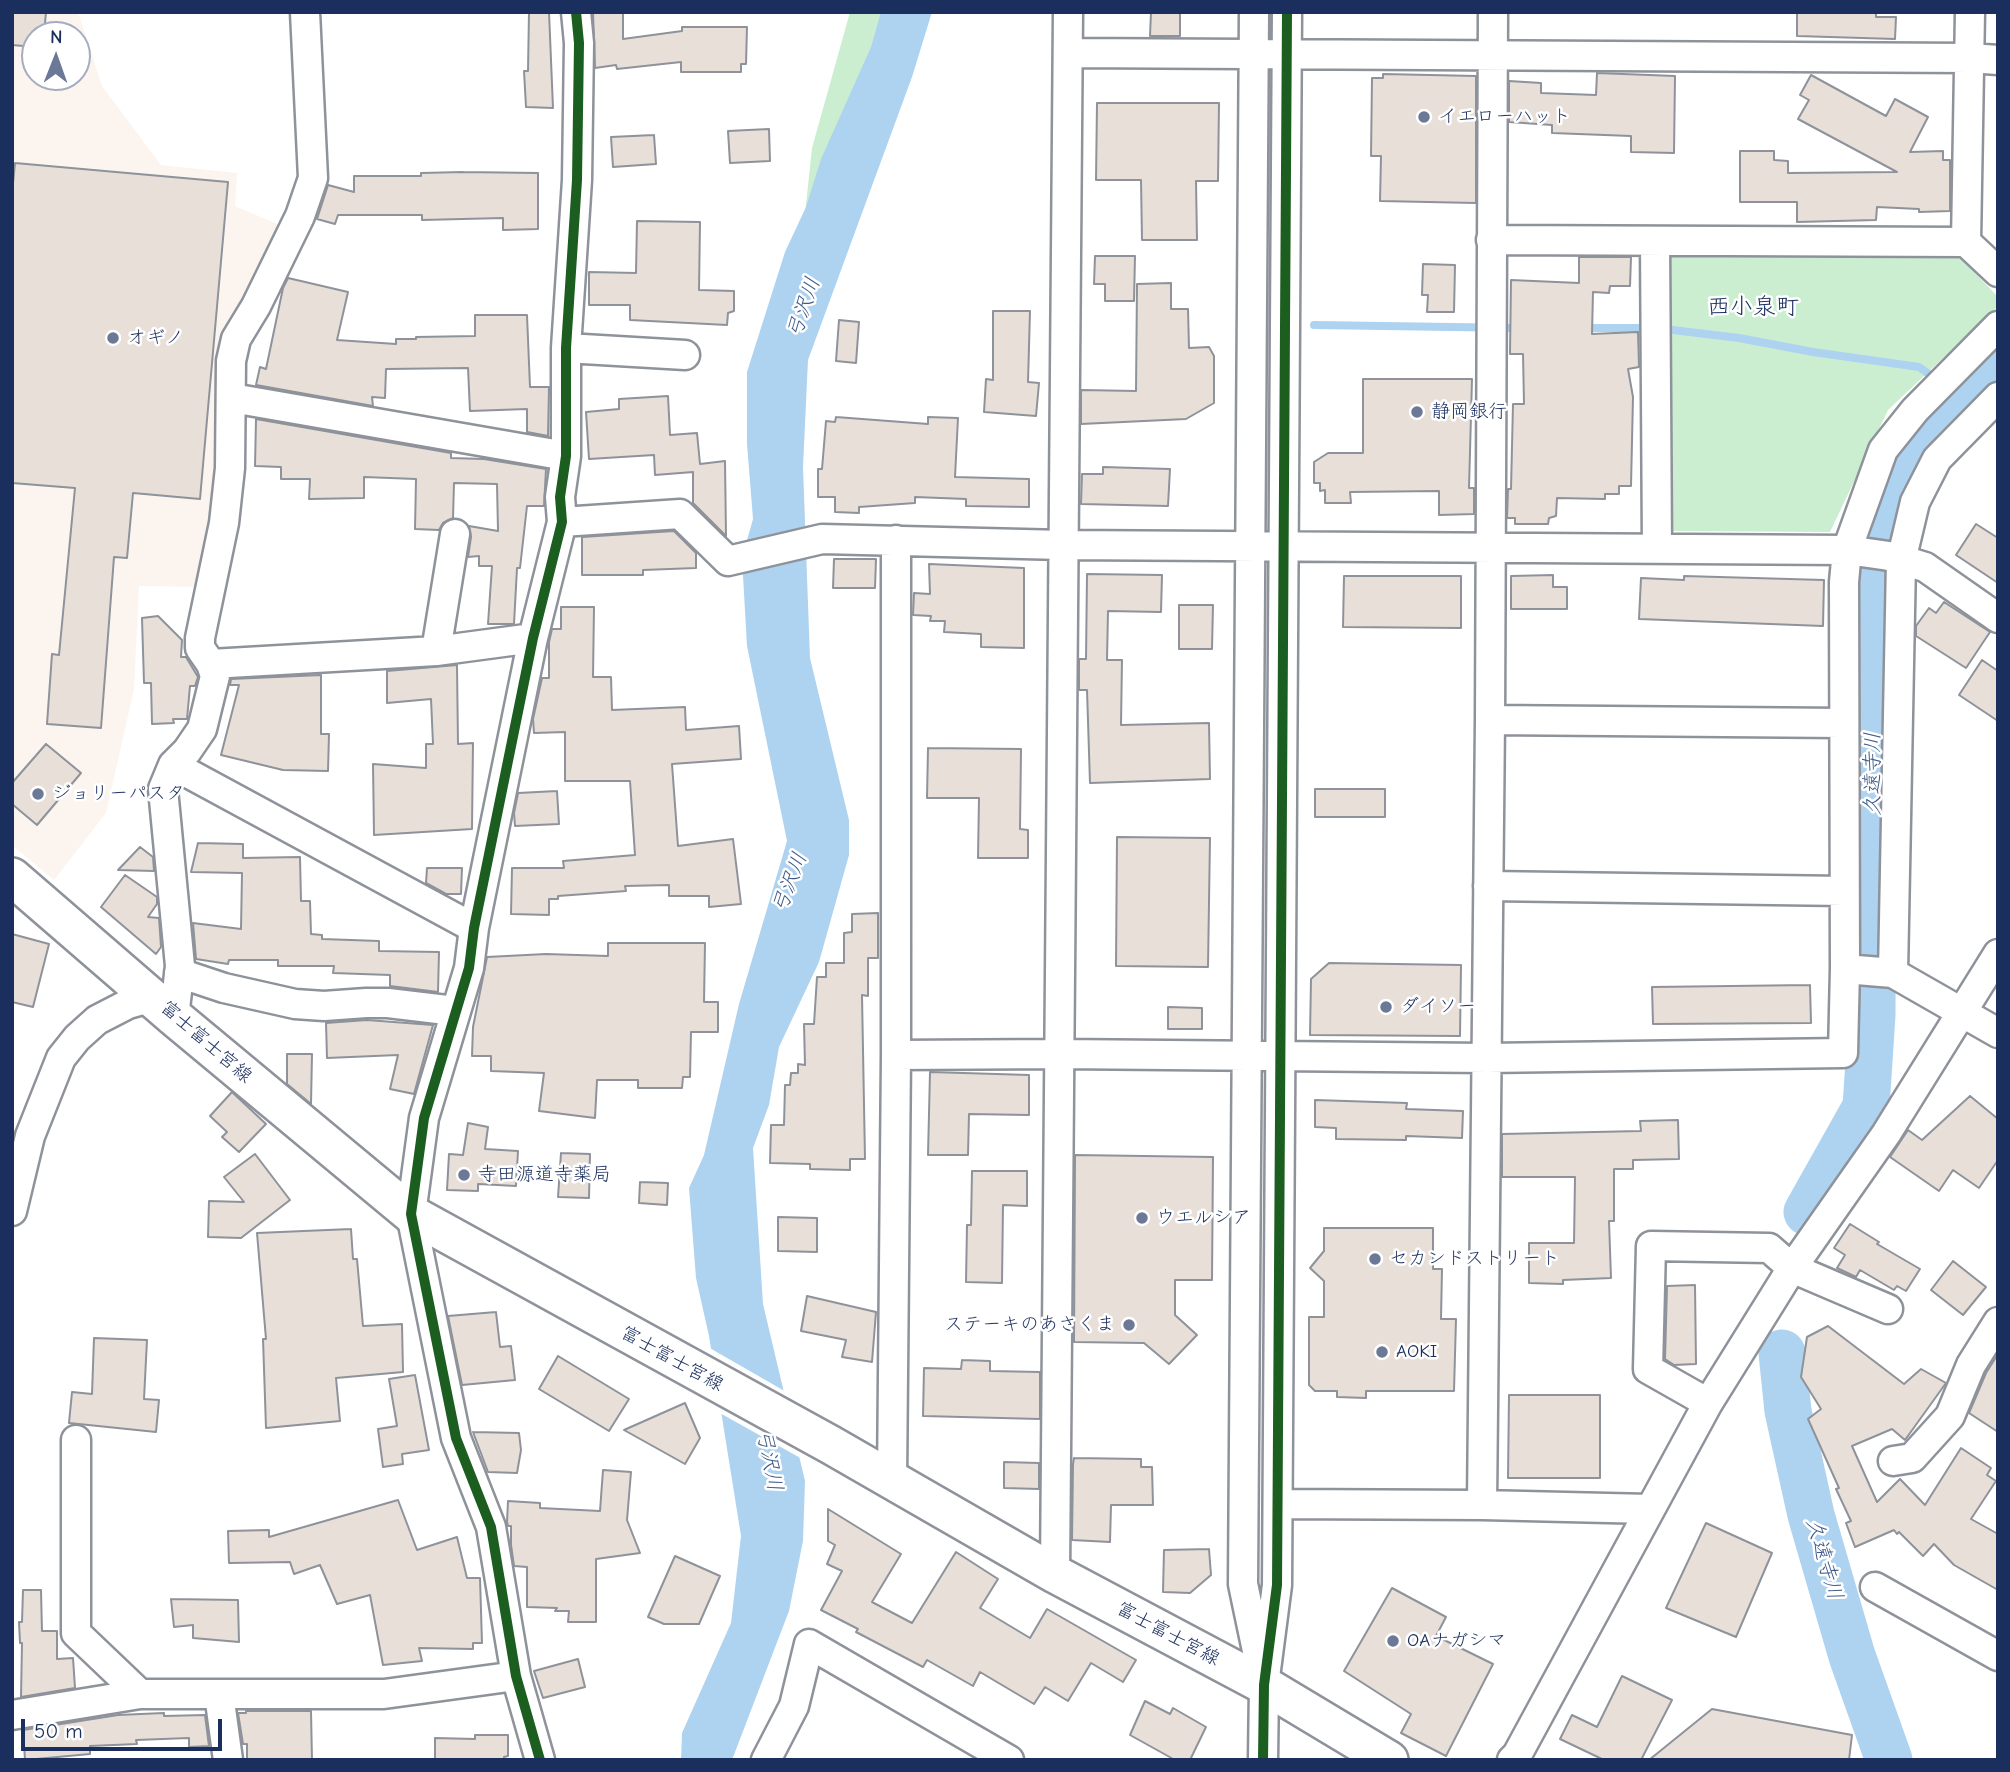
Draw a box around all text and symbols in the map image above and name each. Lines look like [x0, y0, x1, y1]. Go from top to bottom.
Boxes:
north arrow [21, 21, 91, 91]
text: N [50, 26, 63, 48]
place label: イエローハット [1438, 106, 1571, 128]
marker: イエローハット [1416, 109, 1432, 125]
water label: 弓沢川 [782, 274, 826, 342]
district label: 西小泉町 [1707, 293, 1799, 321]
place label: オギノ [127, 327, 184, 349]
marker: オギノ [105, 330, 121, 346]
place label: 静岡銀行 [1431, 401, 1507, 423]
marker: 静岡銀行 [1409, 404, 1425, 420]
water label: 久遠寺川 [1860, 732, 1886, 816]
place label: ジョリーパスタ [52, 783, 185, 805]
marker: ジョリーパスタ [30, 786, 46, 802]
water label: 弓沢川 [767, 849, 813, 917]
street label: 富士富士宮線 [156, 996, 256, 1088]
place label: ダイソー [1400, 996, 1476, 1018]
marker: ダイソー [1378, 999, 1394, 1015]
place label: 寺田源道寺薬局 [478, 1164, 611, 1186]
marker: 寺田源道寺薬局 [456, 1167, 472, 1183]
place label: ウエルシア [1156, 1207, 1251, 1229]
marker: ウエルシア [1134, 1210, 1150, 1226]
place label: セカンドストリート [1389, 1248, 1560, 1270]
marker: セカンドストリート [1367, 1251, 1383, 1267]
place label: ステーキのあさくま [944, 1314, 1115, 1336]
marker: ステーキのあさくま [1121, 1317, 1137, 1333]
street label: 富士富士宮線 [617, 1321, 727, 1397]
place label: AOKI [1396, 1341, 1437, 1363]
marker: AOKI [1374, 1344, 1390, 1360]
water label: 弓沢川 [751, 1427, 787, 1493]
water label: 久遠寺川 [1800, 1515, 1848, 1603]
street label: 富士富士宮線 [1112, 1597, 1224, 1671]
place label: OAナガシマ [1407, 1630, 1506, 1652]
marker: OAナガシマ [1385, 1633, 1401, 1649]
scale bar [24, 1706, 226, 1750]
text: 50 m [34, 1719, 83, 1743]

